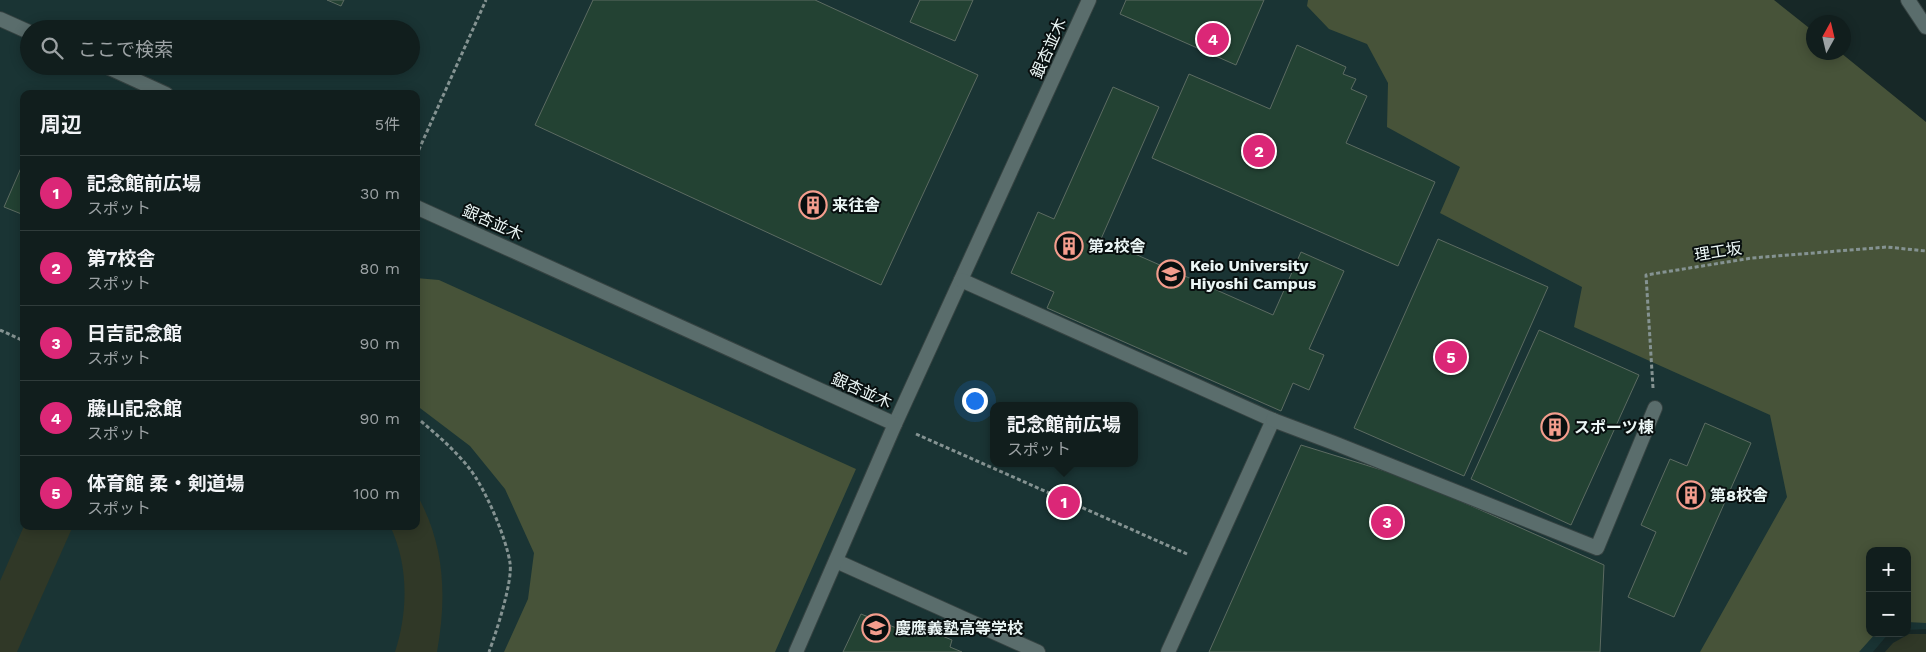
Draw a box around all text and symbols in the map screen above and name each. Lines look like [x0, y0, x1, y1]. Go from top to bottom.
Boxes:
street label: 銀杏並木 [1027, 15, 1070, 81]
north arrow [1806, 15, 1851, 60]
search box [20, 20, 420, 75]
pin: 4 [1197, 20, 1229, 58]
icon: search [38, 34, 66, 62]
text: ここで検索 [78, 38, 173, 61]
text: 周辺 [40, 112, 82, 137]
text: 5件 [375, 115, 400, 134]
pin: 2 [1243, 132, 1275, 170]
text: 記念館前広場 [87, 172, 201, 195]
text: 1 [53, 184, 59, 203]
text: 30 m [360, 184, 400, 203]
building icon: 来往舎 [798, 190, 828, 220]
place label: 来往舎 [832, 196, 880, 215]
text: スポット [87, 199, 151, 218]
street label: 銀杏並木 [460, 201, 526, 244]
building icon: 第2校舎 [1054, 231, 1084, 261]
place label: 第2校舎 [1088, 237, 1146, 256]
street label: 理工坂 [1693, 238, 1743, 265]
text: 第7校舎 [87, 247, 156, 270]
place label: Keio University Hiyoshi Campus [1190, 256, 1317, 293]
text: 2 [51, 259, 61, 278]
text: 80 m [359, 259, 400, 278]
school or university icon: Keio University Hiyoshi Campus [1156, 259, 1186, 289]
text: スポット [87, 274, 151, 293]
text: 日吉記念館 [87, 322, 182, 345]
text: 3 [51, 334, 61, 353]
text: 90 m [359, 334, 400, 353]
pin: 5 [1435, 338, 1467, 376]
text: スポット [87, 349, 151, 368]
street label: 銀杏並木 [829, 369, 895, 412]
your location [962, 388, 988, 414]
text: 藤山記念館 [87, 397, 182, 420]
popup [990, 402, 1138, 467]
text: 4 [51, 409, 61, 428]
text: 90 m [359, 409, 400, 428]
building icon: スポーツ棟 [1540, 412, 1570, 442]
text: 記念館前広場 [1007, 413, 1121, 436]
place label: スポーツ棟 [1574, 418, 1654, 437]
text: スポット [87, 424, 151, 443]
text: スポット [1007, 440, 1071, 459]
text: 体育館 柔・剣道場 [87, 472, 244, 495]
building icon: 第8校舎 [1676, 480, 1706, 510]
pin: 1 [1048, 483, 1080, 521]
text: 5 [51, 484, 61, 503]
text: 100 m [353, 484, 400, 503]
place label: 第8校舎 [1710, 486, 1768, 505]
text: スポット [87, 499, 151, 518]
pin: 3 [1371, 503, 1403, 541]
map controls [1866, 547, 1911, 637]
button: + [1866, 547, 1911, 592]
button: − [1866, 592, 1911, 637]
school or university icon: 慶應義塾高等学校 [861, 613, 891, 643]
place label: 慶應義塾高等学校 [895, 619, 1023, 638]

